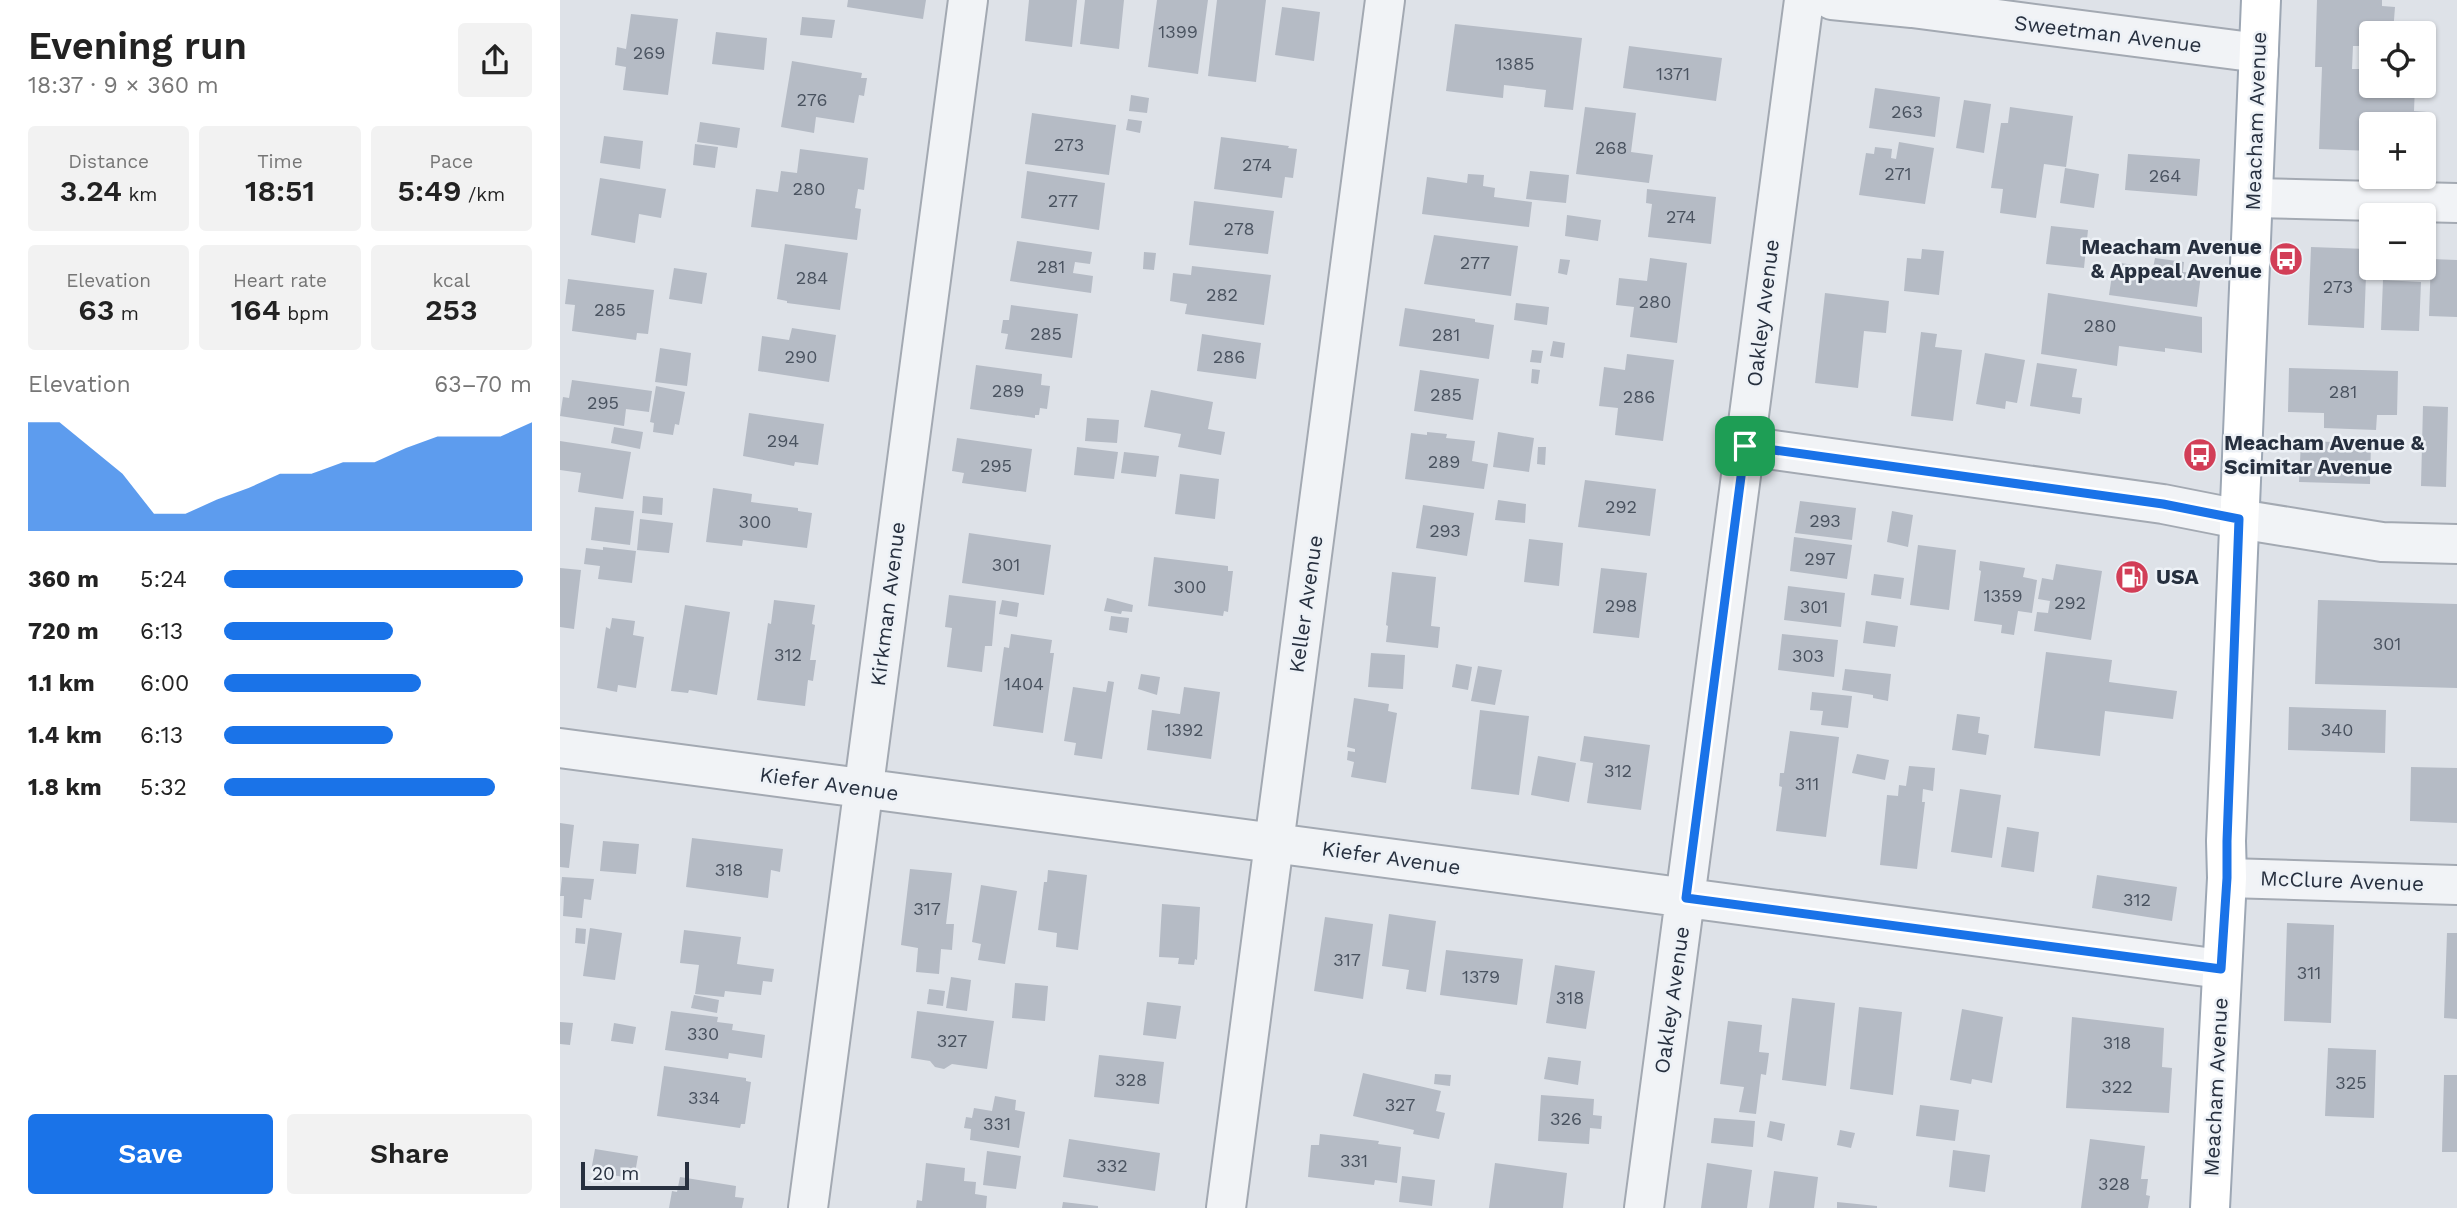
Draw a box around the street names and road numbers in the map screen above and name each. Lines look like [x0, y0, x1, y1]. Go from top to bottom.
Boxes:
street label: Sweetman Avenue [2013, 10, 2203, 57]
street label: Meacham Avenue [2240, 31, 2271, 211]
street label: Oakley Avenue [1741, 238, 1784, 388]
street label: Kirkman Avenue [865, 520, 910, 688]
street label: Keller Avenue [1283, 534, 1328, 674]
street label: Kiefer Avenue [758, 761, 900, 806]
street label: Kiefer Avenue [1320, 835, 1462, 880]
street label: McClure Avenue [2260, 865, 2424, 896]
street label: Oakley Avenue [1649, 925, 1694, 1075]
street label: Meacham Avenue [2198, 997, 2233, 1177]

